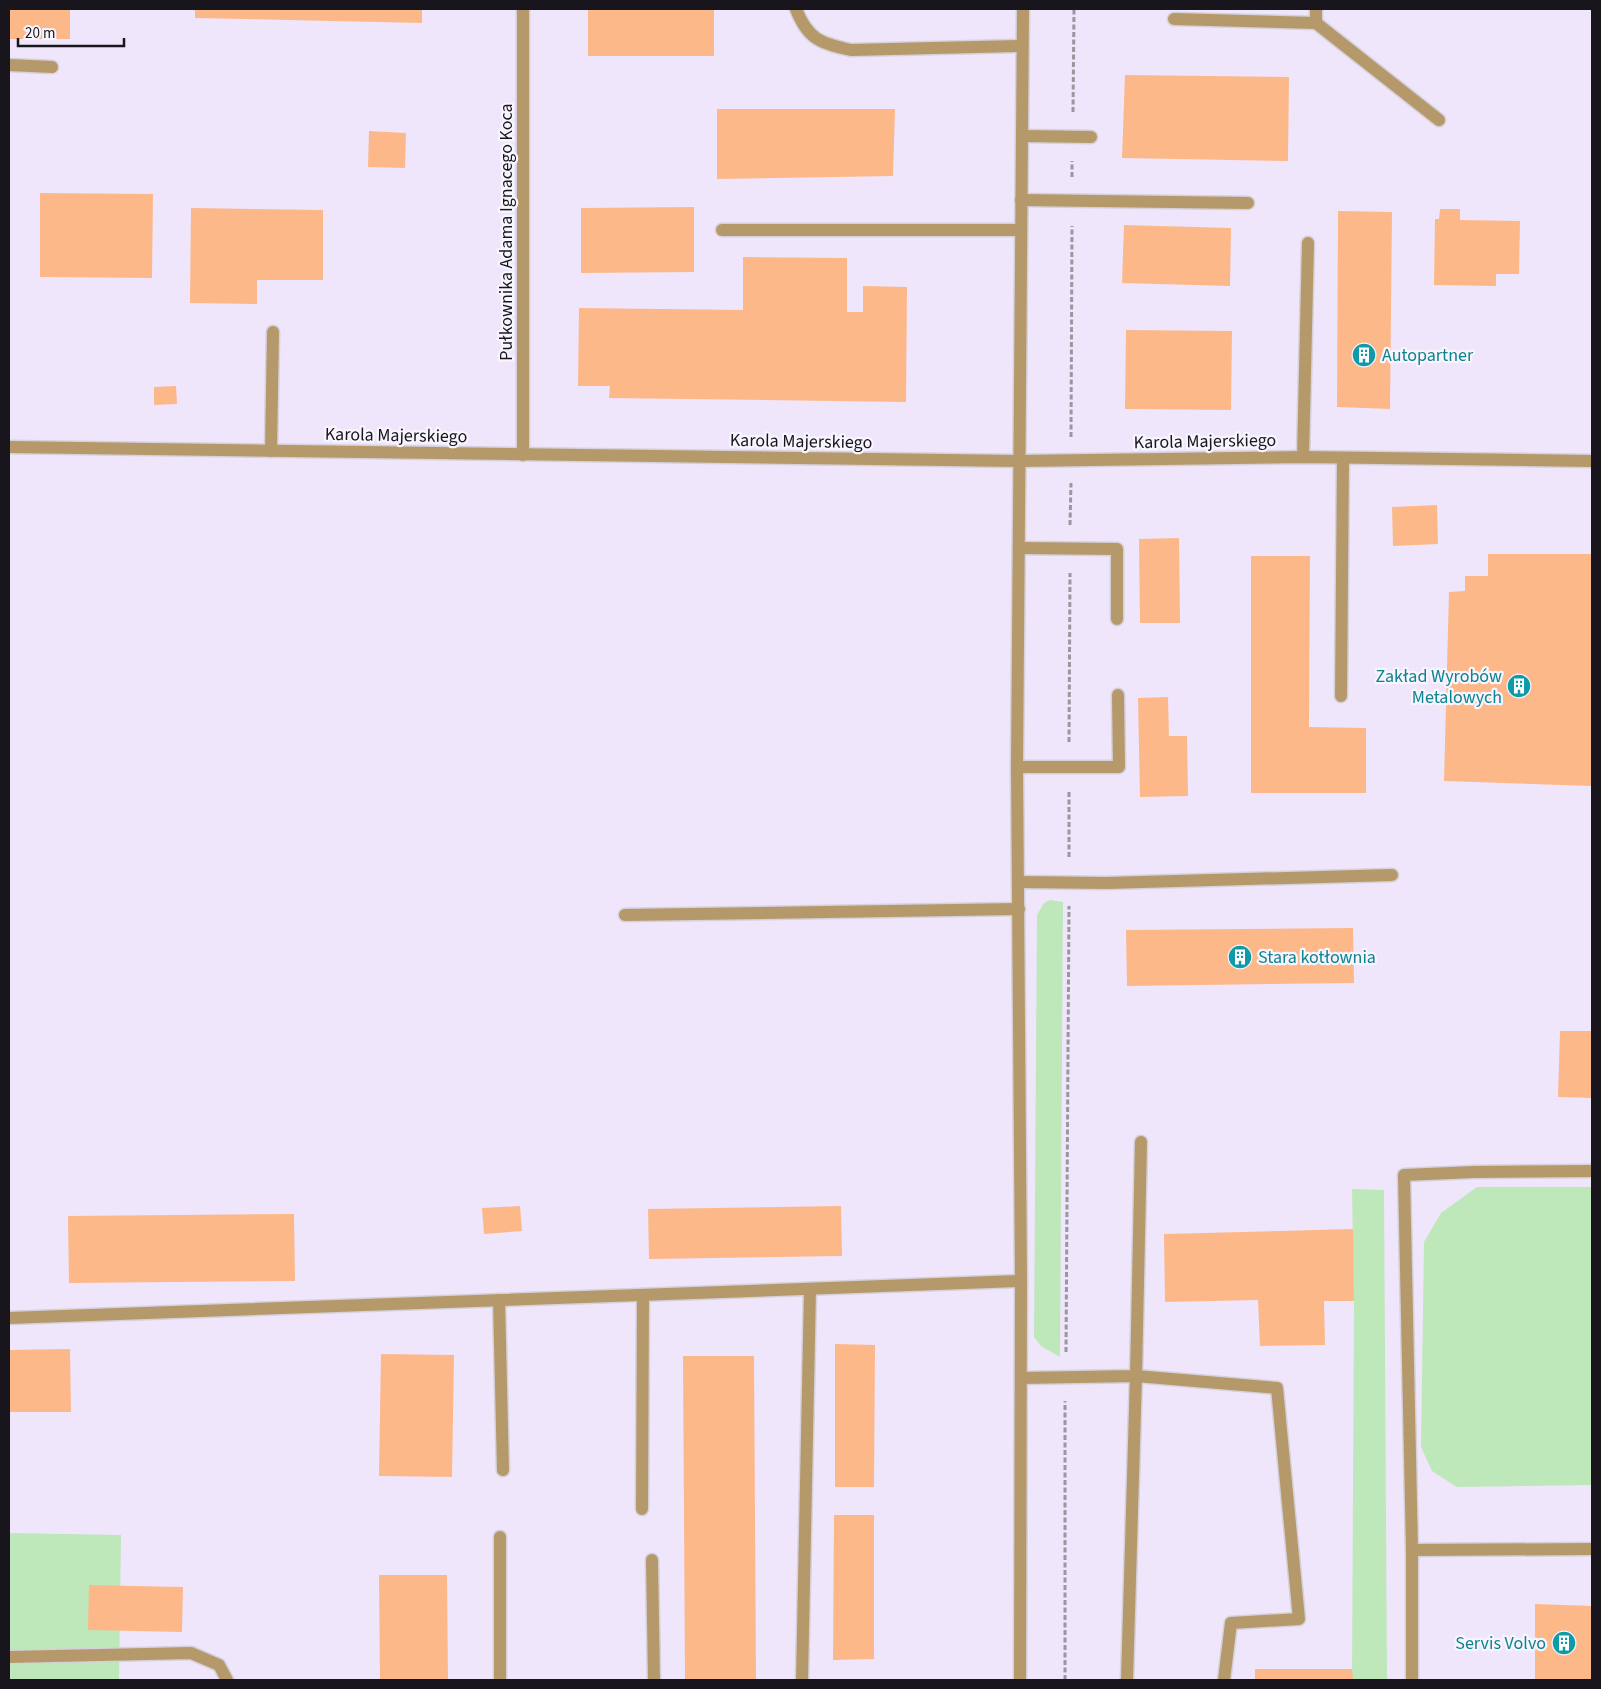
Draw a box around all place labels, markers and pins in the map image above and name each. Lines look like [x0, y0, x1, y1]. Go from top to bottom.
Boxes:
building icon: Autopartner [1351, 342, 1377, 368]
place label: Autopartner [1382, 343, 1474, 368]
place label: Zakład Wyrobów Metalowych [1376, 664, 1502, 710]
building icon: Zakład Wyrobów Metalowych [1506, 673, 1532, 699]
building icon: Stara kotłownia [1227, 944, 1253, 970]
place label: Stara kotłownia [1258, 945, 1376, 970]
building icon: Servis Volvo [1551, 1630, 1577, 1656]
place label: Servis Volvo [1455, 1631, 1546, 1656]

